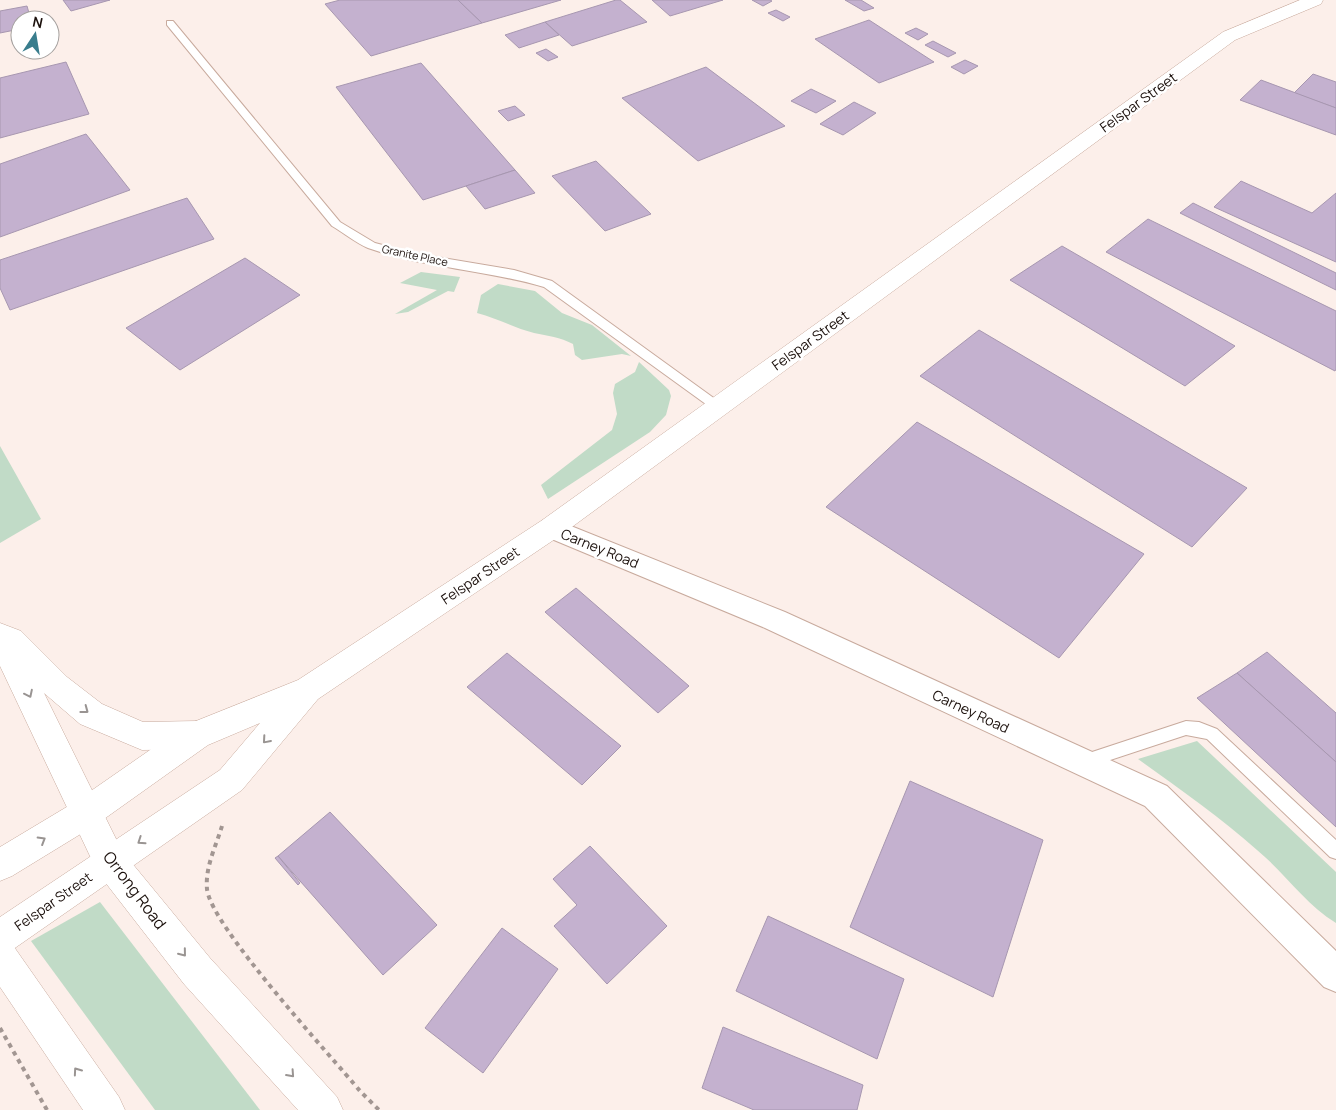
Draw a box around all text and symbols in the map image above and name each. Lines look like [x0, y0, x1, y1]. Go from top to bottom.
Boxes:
north arrow [10, 10, 60, 60]
text: N [31, 11, 45, 32]
street label: Felspar Street [1096, 67, 1181, 136]
street label: Granite Place [381, 241, 450, 269]
street label: Felspar Street [768, 305, 853, 374]
street label: Carney Road [558, 524, 642, 572]
street label: Felspar Street [437, 542, 523, 608]
street label: Carney Road [930, 685, 1012, 737]
one-way arrow [23, 689, 33, 698]
one-way arrow [79, 704, 88, 712]
one-way arrow [262, 734, 271, 743]
one-way arrow [137, 835, 146, 844]
one-way arrow [36, 836, 45, 846]
street label: Orrong Road [98, 846, 172, 934]
street label: Felspar Street [10, 867, 96, 935]
one-way arrow [177, 947, 185, 956]
one-way arrow [74, 1067, 83, 1077]
one-way arrow [285, 1069, 294, 1078]

